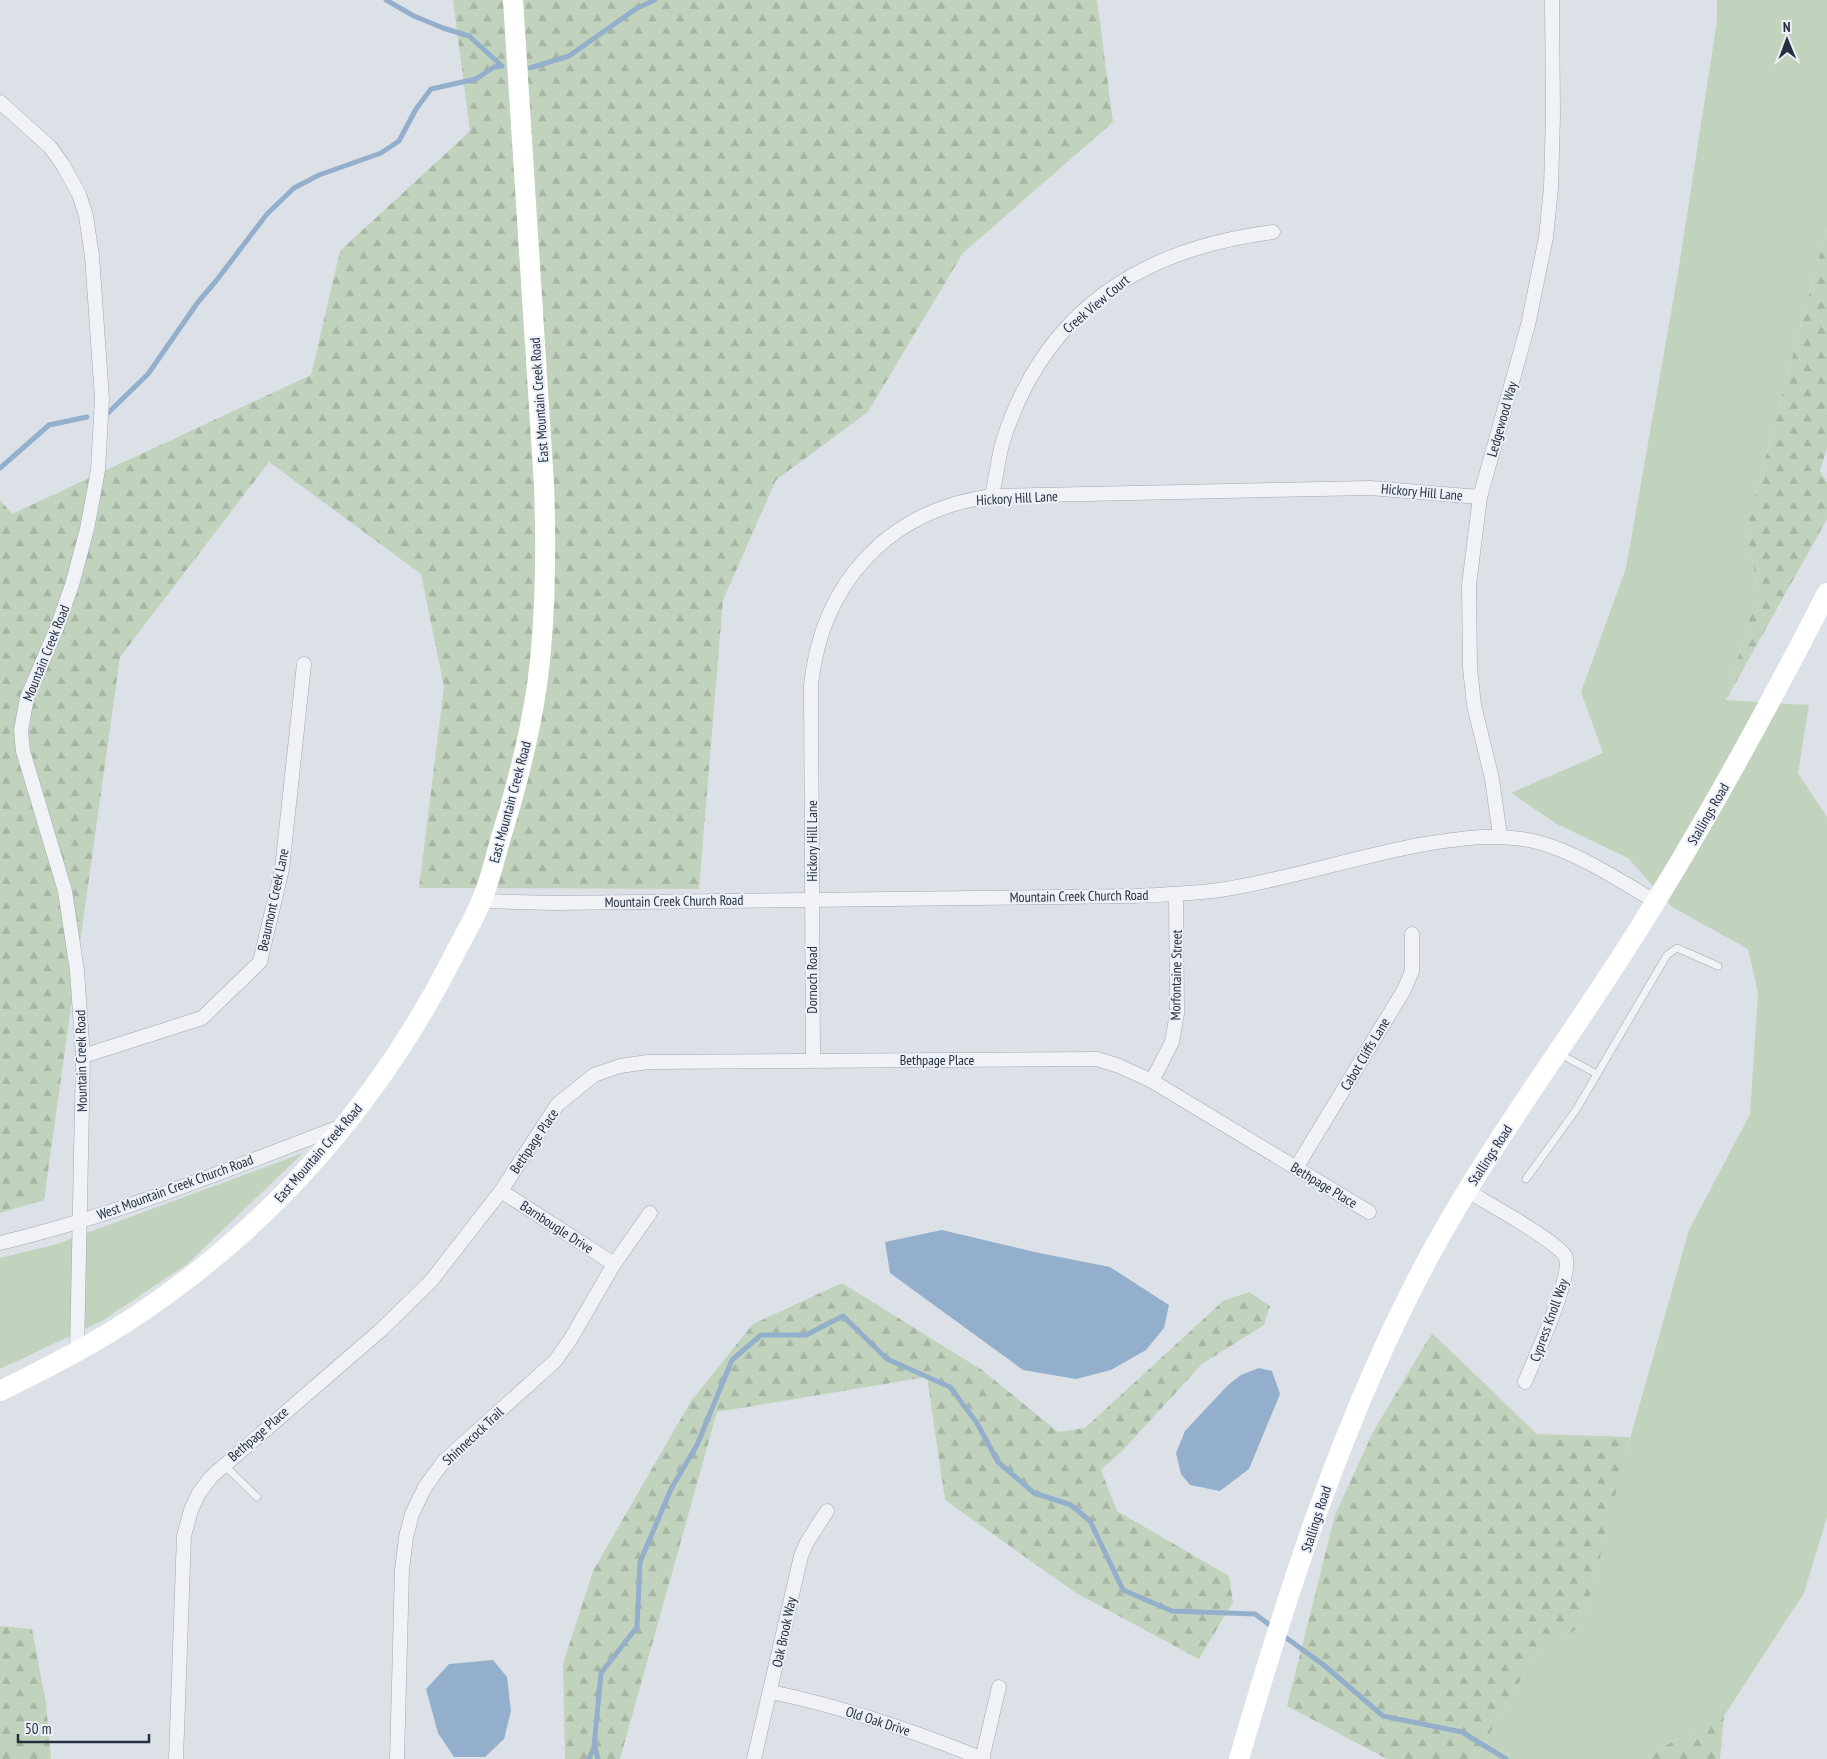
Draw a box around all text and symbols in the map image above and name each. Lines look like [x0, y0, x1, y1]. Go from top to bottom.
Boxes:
north arrow [1762, 15, 1812, 65]
text: N [1783, 18, 1791, 36]
street label: Creek View Court [1059, 271, 1133, 337]
street label: East Mountain Creek Road [526, 337, 552, 463]
street label: Ledgewood Way [1483, 379, 1522, 459]
street label: Hickory Hill Lane [1381, 479, 1464, 505]
street label: Hickory Hill Lane [976, 487, 1058, 509]
street label: Mountain Creek Road [19, 602, 73, 704]
street label: East Mountain Creek Road [485, 739, 535, 865]
street label: Stallings Road [1683, 780, 1733, 848]
street label: Hickory Hill Lane [803, 800, 821, 882]
street label: Beaumont Creek Lane [253, 847, 293, 953]
street label: Mountain Creek Church Road [1009, 886, 1149, 906]
street label: Mountain Creek Church Road [604, 891, 744, 911]
street label: Morfontaine Street [1166, 929, 1186, 1021]
street label: Dornoch Road [803, 946, 821, 1014]
street label: Mountain Creek Road [71, 1010, 91, 1112]
street label: Cabot Cliffs Lane [1336, 1014, 1394, 1094]
street label: Bethpage Place [900, 1051, 975, 1069]
street label: East Mountain Creek Road [270, 1100, 366, 1206]
street label: Bethpage Place [506, 1105, 562, 1177]
street label: Stallings Road [1464, 1121, 1516, 1189]
street label: West Mountain Creek Church Road [94, 1150, 256, 1224]
street label: Bethpage Place [1287, 1158, 1361, 1212]
street label: Barnbougle Drive [517, 1197, 597, 1258]
street label: Cypress Knoll Way [1526, 1275, 1573, 1364]
street label: Bethpage Place [224, 1403, 292, 1465]
street label: Shinnecock Trail [439, 1403, 508, 1469]
street label: Stallings Road [1297, 1484, 1335, 1554]
street label: Oak Brook Way [768, 1594, 800, 1669]
street label: Old Oak Drive [843, 1702, 913, 1740]
scale bar [18, 1712, 149, 1744]
text: 50 m [25, 1719, 51, 1738]

